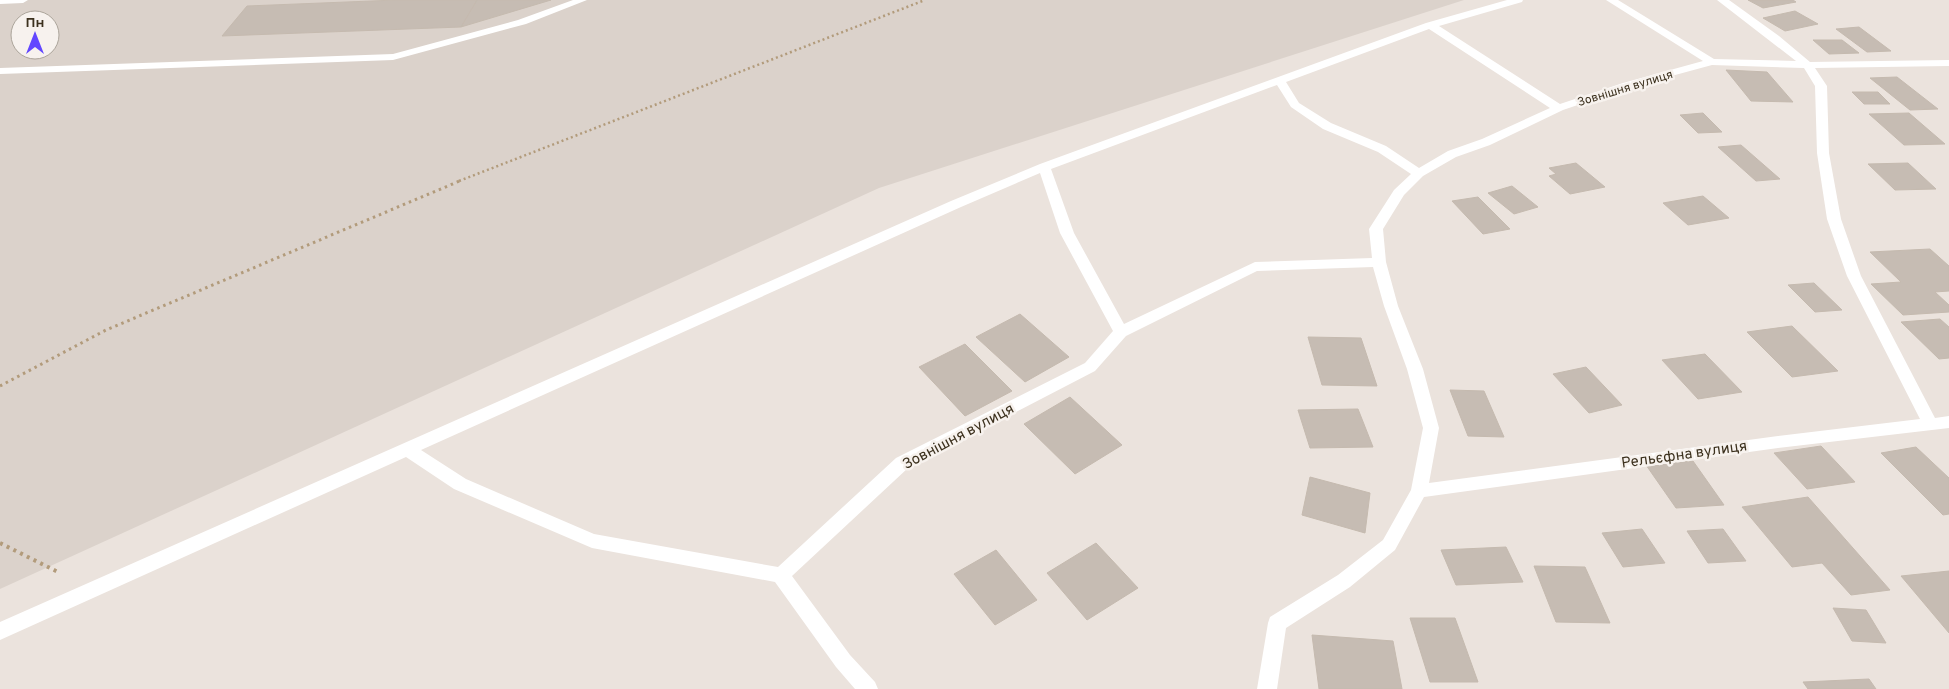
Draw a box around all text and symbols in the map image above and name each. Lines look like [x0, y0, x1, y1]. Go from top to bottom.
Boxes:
north arrow [10, 10, 60, 60]
text: Пн [26, 15, 44, 32]
street label: Зовнішня вулиця [1576, 67, 1675, 111]
street label: Зовнішня вулиця [900, 400, 1018, 475]
street label: Рельєфна вулиця [1620, 437, 1748, 474]

